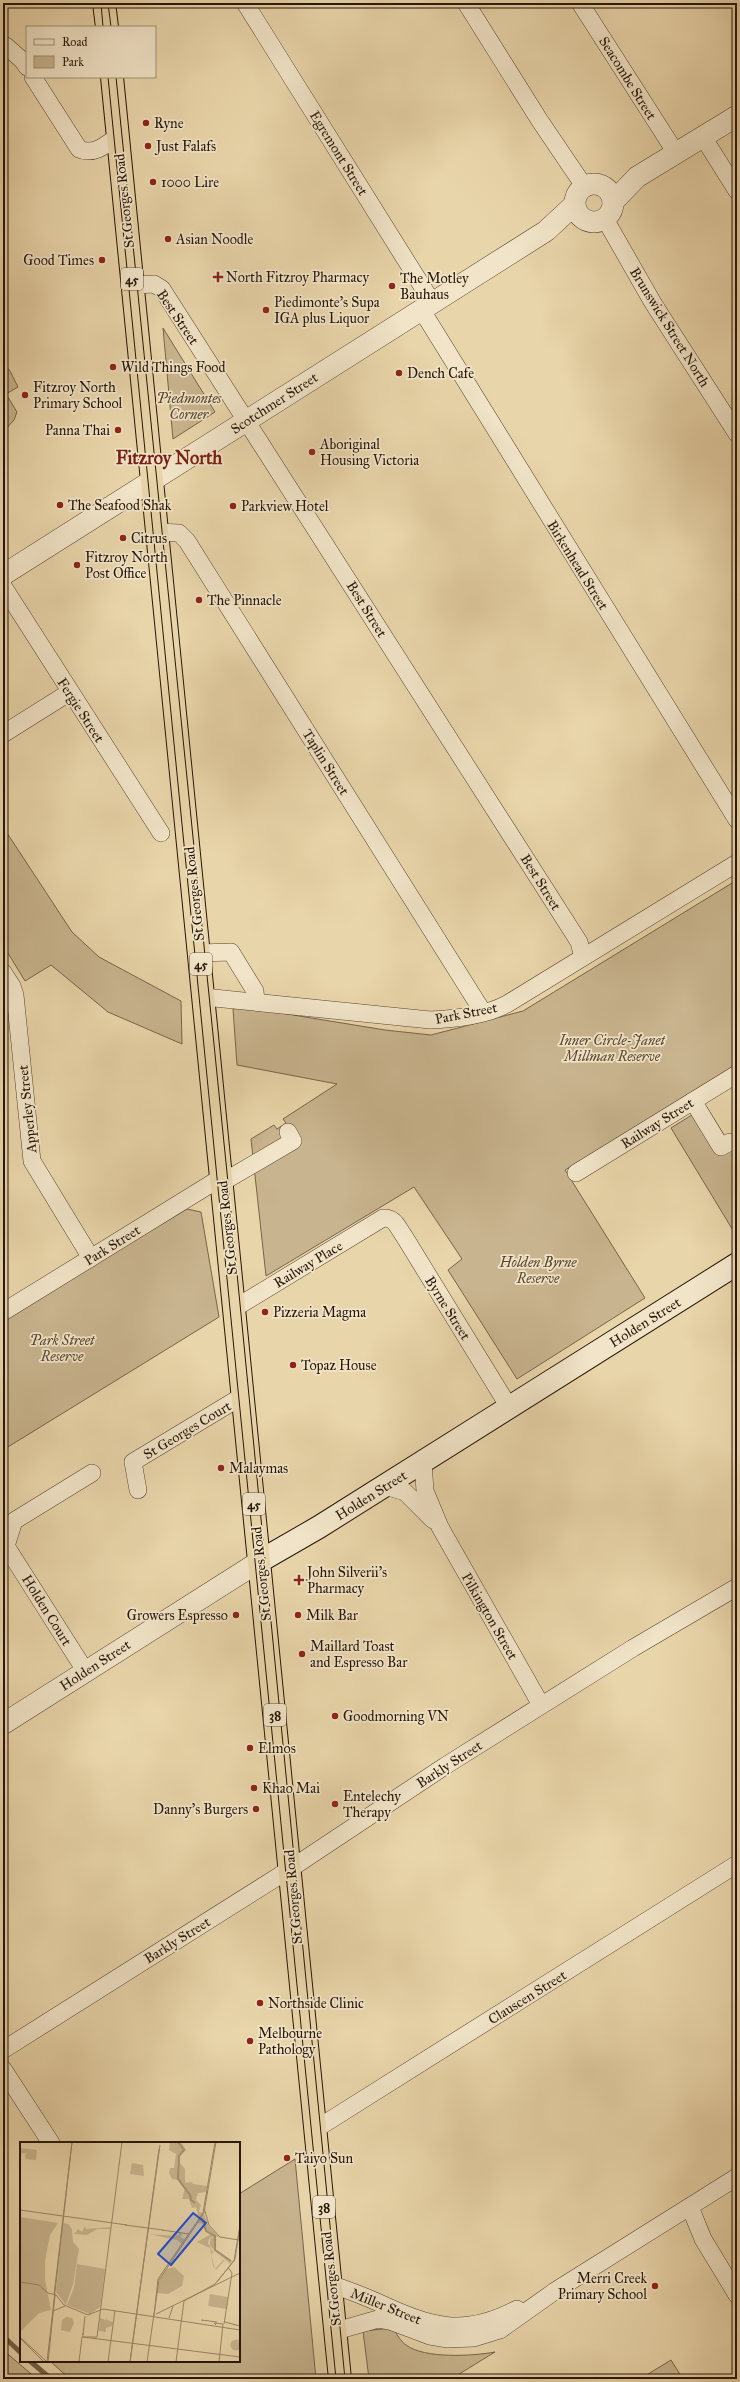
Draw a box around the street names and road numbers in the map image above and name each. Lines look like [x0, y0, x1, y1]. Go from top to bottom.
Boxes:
street label: Seacombe Street [595, 34, 660, 123]
street label: Egremont Street [306, 108, 371, 199]
street label: St Georges Road [111, 153, 138, 249]
street label: Brunswick Street North [626, 264, 713, 390]
road number: 45 [121, 268, 143, 290]
street label: Best Street [153, 286, 202, 348]
street label: Scotchmer Street [228, 369, 321, 438]
street label: Birkenhead Street [543, 517, 612, 613]
street label: Best Street [343, 578, 390, 640]
street label: Fergie Street [53, 675, 108, 746]
street label: Taplin Street [299, 726, 353, 798]
street label: St Georges Road [181, 846, 208, 942]
street label: Best Street [517, 851, 564, 913]
road number: 45 [190, 953, 212, 975]
street label: Park Street [433, 999, 499, 1028]
street label: Apperley Street [14, 1064, 41, 1155]
street label: Railway Street [618, 1094, 697, 1152]
street label: St Georges Road [214, 1180, 241, 1276]
street label: Park Street [81, 1221, 144, 1269]
street label: Railway Place [271, 1237, 346, 1292]
street label: Byrne Street [421, 1273, 474, 1343]
street label: Holden Street [606, 1294, 684, 1351]
street label: St Georges Court [140, 1398, 234, 1463]
street label: Holden Street [332, 1467, 410, 1524]
road number: 45 [243, 1493, 265, 1515]
street label: St Georges Road [248, 1526, 275, 1622]
street label: Pilkington Street [458, 1570, 521, 1663]
street label: Holden Court [18, 1572, 75, 1649]
street label: Holden Street [57, 1636, 134, 1695]
road number: 38 [264, 1704, 286, 1726]
street label: Barkly Street [413, 1737, 485, 1792]
street label: St Georges Road [281, 1849, 306, 1945]
street label: Barkly Street [141, 1913, 213, 1967]
street label: Clauscen Street [485, 1967, 570, 2028]
road number: 38 [313, 2196, 335, 2218]
street label: St Georges Road [318, 2231, 345, 2327]
street label: Miller Street [348, 2285, 424, 2328]

